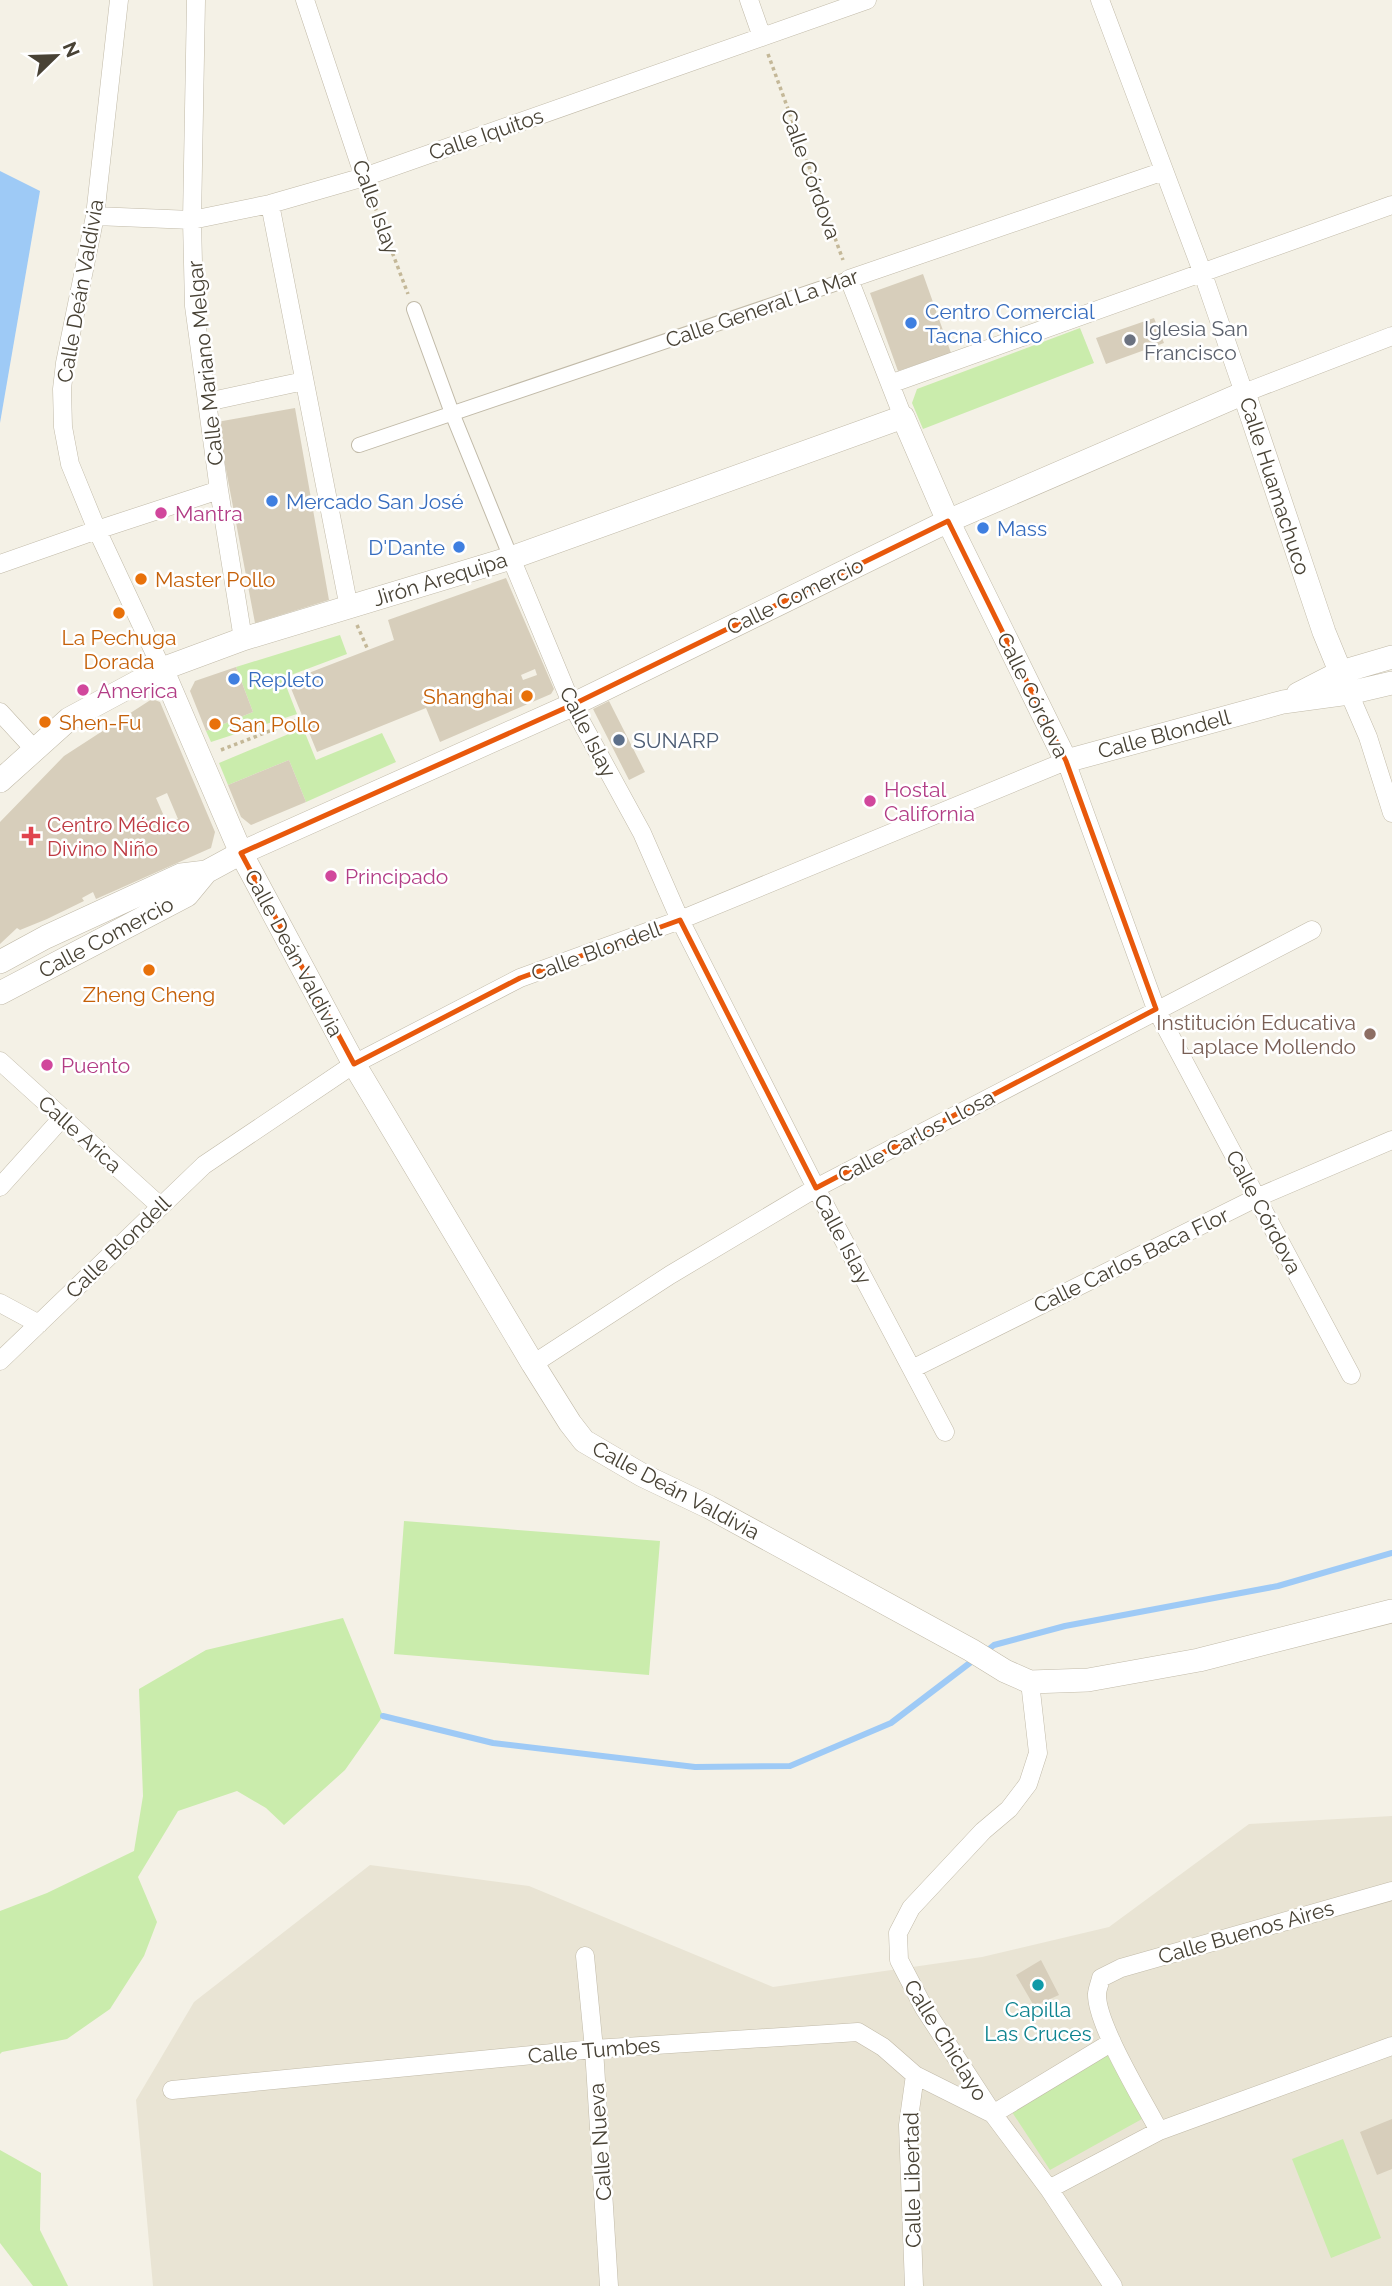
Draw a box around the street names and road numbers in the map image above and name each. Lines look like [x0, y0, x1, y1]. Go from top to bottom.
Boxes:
street label: Calle Iquitos [425, 103, 547, 165]
street label: Calle Córdova [776, 106, 846, 242]
street label: Calle Islay [347, 156, 405, 258]
street label: Calle Deán Valdivia [52, 197, 108, 385]
street label: Calle Mariano Melgar [182, 258, 228, 467]
street label: Calle General La Mar [662, 263, 862, 353]
street label: Calle Huamachuco [1234, 394, 1316, 578]
street label: Jirón Arequipa [370, 547, 510, 611]
street label: Calle Comercio [723, 552, 867, 640]
street label: Calle Córdova [992, 628, 1074, 762]
street label: Calle Islay [555, 682, 621, 782]
street label: Calle Blondell [1095, 704, 1233, 764]
street label: Calle Deán Valdivia [239, 865, 349, 1041]
street label: Calle Comercio [34, 891, 178, 983]
street label: Calle Blondell [528, 916, 665, 986]
street label: Calle Carlos Llosa [833, 1084, 999, 1188]
street label: Calle Arica [33, 1090, 127, 1178]
street label: Calle Córdova [1221, 1146, 1307, 1278]
street label: Calle Islay [809, 1190, 877, 1288]
street label: Calle Blondell [60, 1191, 176, 1303]
street label: Calle Carlos Baca Flor [1030, 1202, 1233, 1318]
street label: Calle Deán Valdivia [588, 1435, 764, 1545]
street label: Calle Buenos Aires [1155, 1895, 1337, 1969]
street label: Calle Chiclayo [899, 1975, 993, 2105]
street label: Calle Tumbes [527, 2032, 661, 2068]
street label: Calle Nueva [583, 2082, 617, 2202]
street label: Calle Libertad [898, 2112, 926, 2248]

